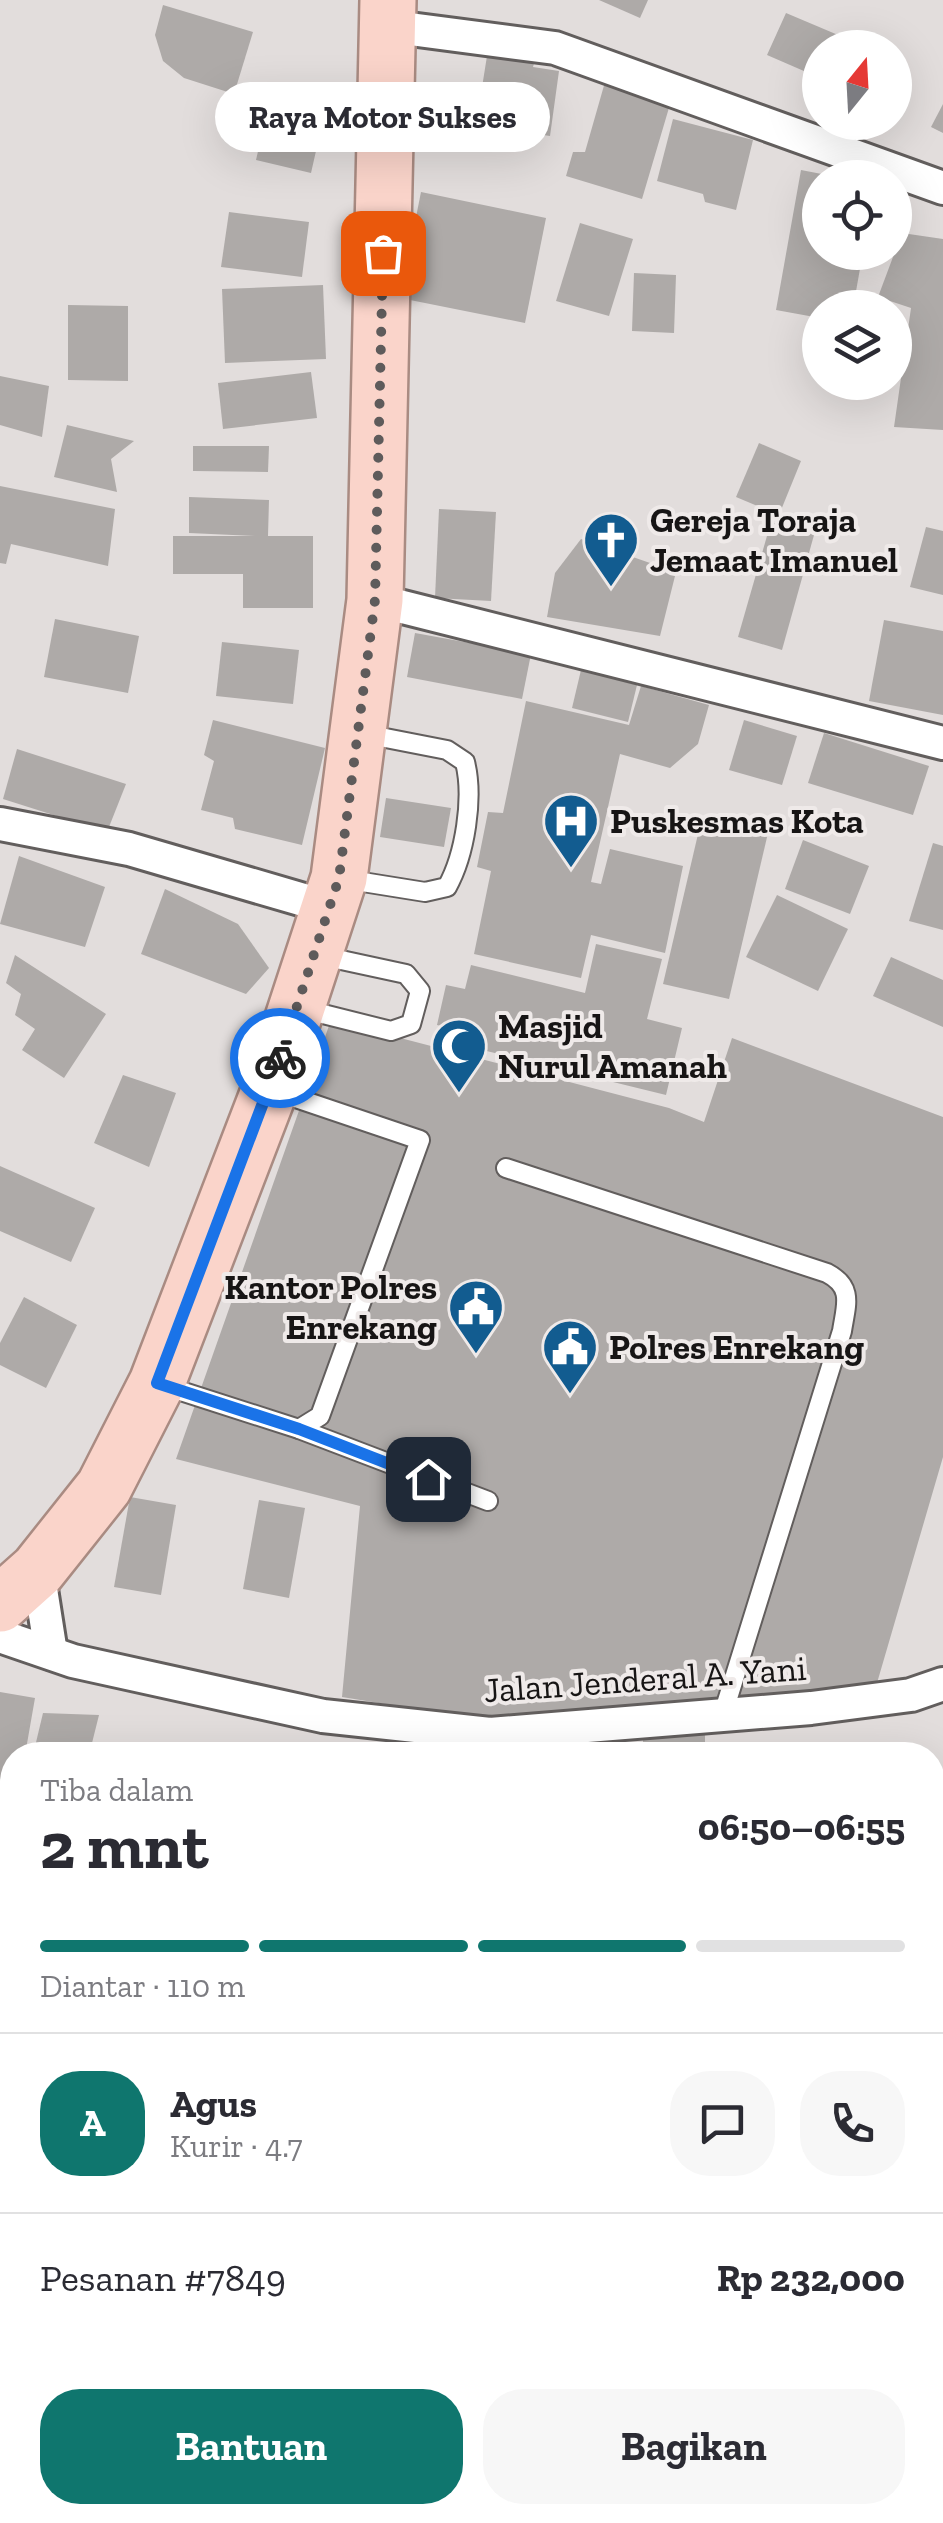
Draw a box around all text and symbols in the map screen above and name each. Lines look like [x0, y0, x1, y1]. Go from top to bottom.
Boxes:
north arrow [802, 30, 912, 140]
map controls [802, 30, 912, 400]
callout: Raya Motor Sukses [215, 83, 550, 153]
text: Raya Motor Sukses [248, 98, 517, 136]
button: locate [802, 160, 912, 270]
pin [341, 211, 426, 296]
icon: bag [356, 226, 411, 281]
button: layers [802, 290, 912, 400]
place label: Gereja Toraja Jemaat Imanuel [650, 499, 898, 581]
church icon: Gereja Toraja Jemaat Imanuel [581, 510, 641, 589]
hospital icon: Puskesmas Kota [541, 791, 601, 870]
place label: Puskesmas Kota [610, 800, 864, 842]
place label: Masjid Nurul Amanah [498, 1005, 727, 1087]
courier [230, 1008, 330, 1108]
mosque icon: Masjid Nurul Amanah [429, 1016, 489, 1095]
icon: bike [253, 1031, 308, 1086]
place label: Kantor Polres Enrekang [224, 1266, 437, 1348]
public building icon: Kantor Polres Enrekang [446, 1277, 506, 1356]
public building icon: Polres Enrekang [540, 1317, 600, 1396]
place label: Polres Enrekang [609, 1326, 864, 1368]
pin [386, 1437, 471, 1522]
icon: home [401, 1452, 456, 1507]
street label: Jalan Jenderal A. Yani [482, 1647, 808, 1711]
text: Tiba dalam [40, 1771, 193, 1809]
text: 06:50–06:55 [698, 1804, 905, 1850]
text: 2 mnt [40, 1807, 208, 1885]
text: Diantar · 110 m [40, 1967, 245, 2005]
button: chat [670, 2071, 775, 2176]
button: phone [800, 2071, 905, 2176]
text: Agus [170, 2081, 257, 2127]
text: A [79, 2100, 106, 2146]
text: Kurir · 4.7 [170, 2127, 303, 2165]
text: Pesanan #7849 [40, 2255, 286, 2301]
text: Rp 232,000 [717, 2255, 905, 2301]
button: Bantuan [40, 2389, 463, 2504]
button: Bagikan [483, 2389, 905, 2504]

